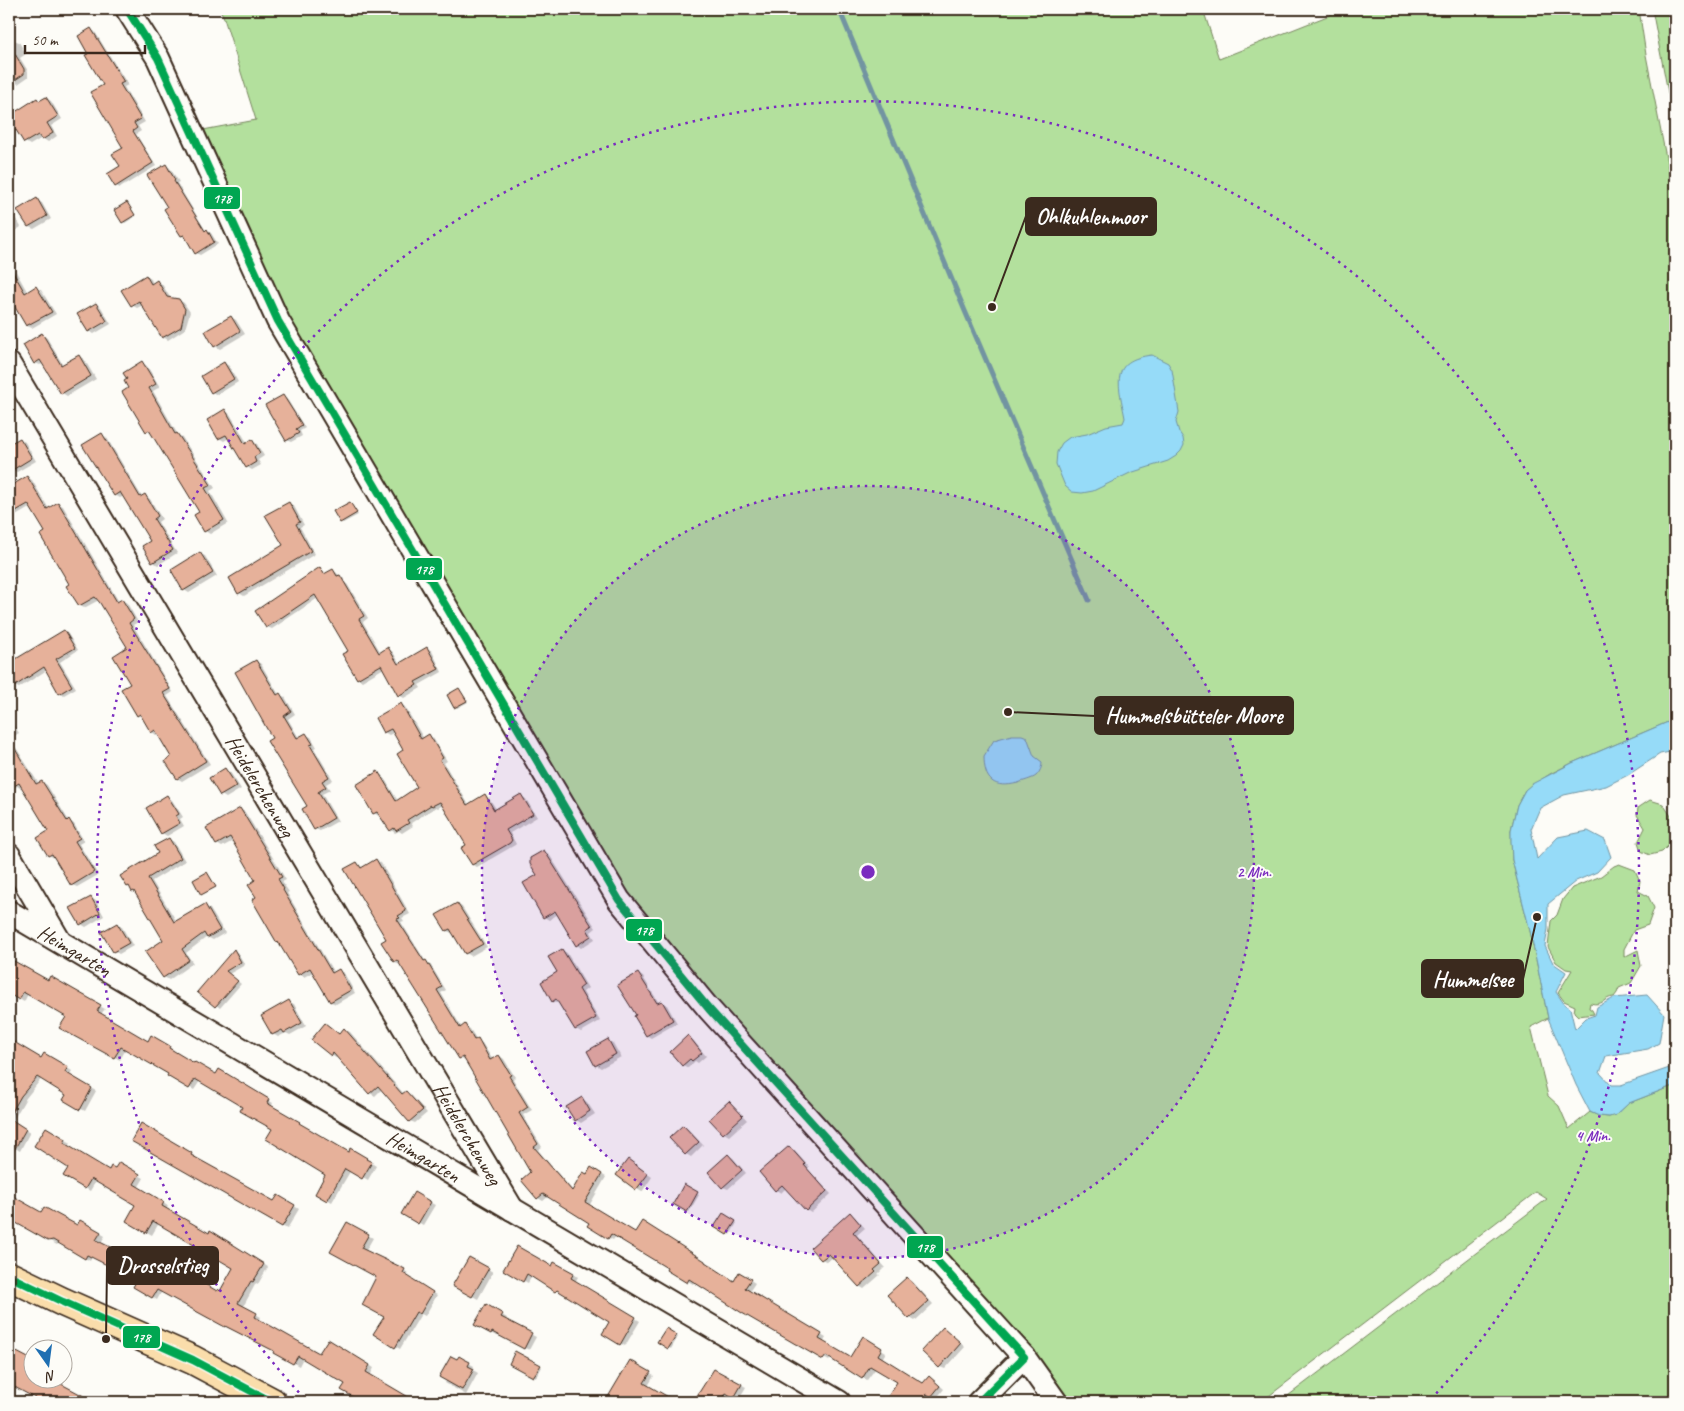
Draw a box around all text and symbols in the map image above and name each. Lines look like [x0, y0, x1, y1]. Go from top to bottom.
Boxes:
scale bar [25, 22, 145, 54]
text: 50 m [32, 31, 59, 50]
line badge: 178 [203, 186, 241, 210]
text: 178 [213, 190, 233, 207]
callout: Ohlkuhlenmoor [1026, 198, 1156, 235]
text: Ohlkuhlenmoor [1036, 203, 1148, 231]
line badge: 178 [405, 557, 443, 581]
text: 178 [415, 561, 435, 578]
callout: Hummelsbütteler Moore [1095, 697, 1293, 734]
text: Hummelsbütteler Moore [1105, 702, 1284, 730]
street label: Heidelerchenweg [220, 730, 301, 843]
centre of rings [859, 863, 877, 881]
text: 2 Min. [1237, 863, 1272, 882]
line badge: 178 [625, 918, 663, 942]
street label: Heimgarten [33, 919, 117, 983]
text: 178 [635, 922, 655, 939]
callout: Hummelsee [1422, 960, 1523, 997]
text: Hummelsee [1433, 966, 1516, 994]
street label: Heidelerchenweg [427, 1078, 508, 1191]
street label: Heimgarten [382, 1125, 465, 1189]
text: 4 Min. [1576, 1127, 1611, 1146]
line badge: 178 [906, 1235, 944, 1259]
text: 178 [916, 1239, 936, 1256]
callout: Drosselstieg [107, 1247, 218, 1284]
text: Drosselstieg [118, 1252, 210, 1280]
line badge: 178 [122, 1325, 161, 1349]
text: 178 [132, 1329, 152, 1346]
north arrow [22, 1338, 72, 1388]
text: N [43, 1367, 57, 1386]

